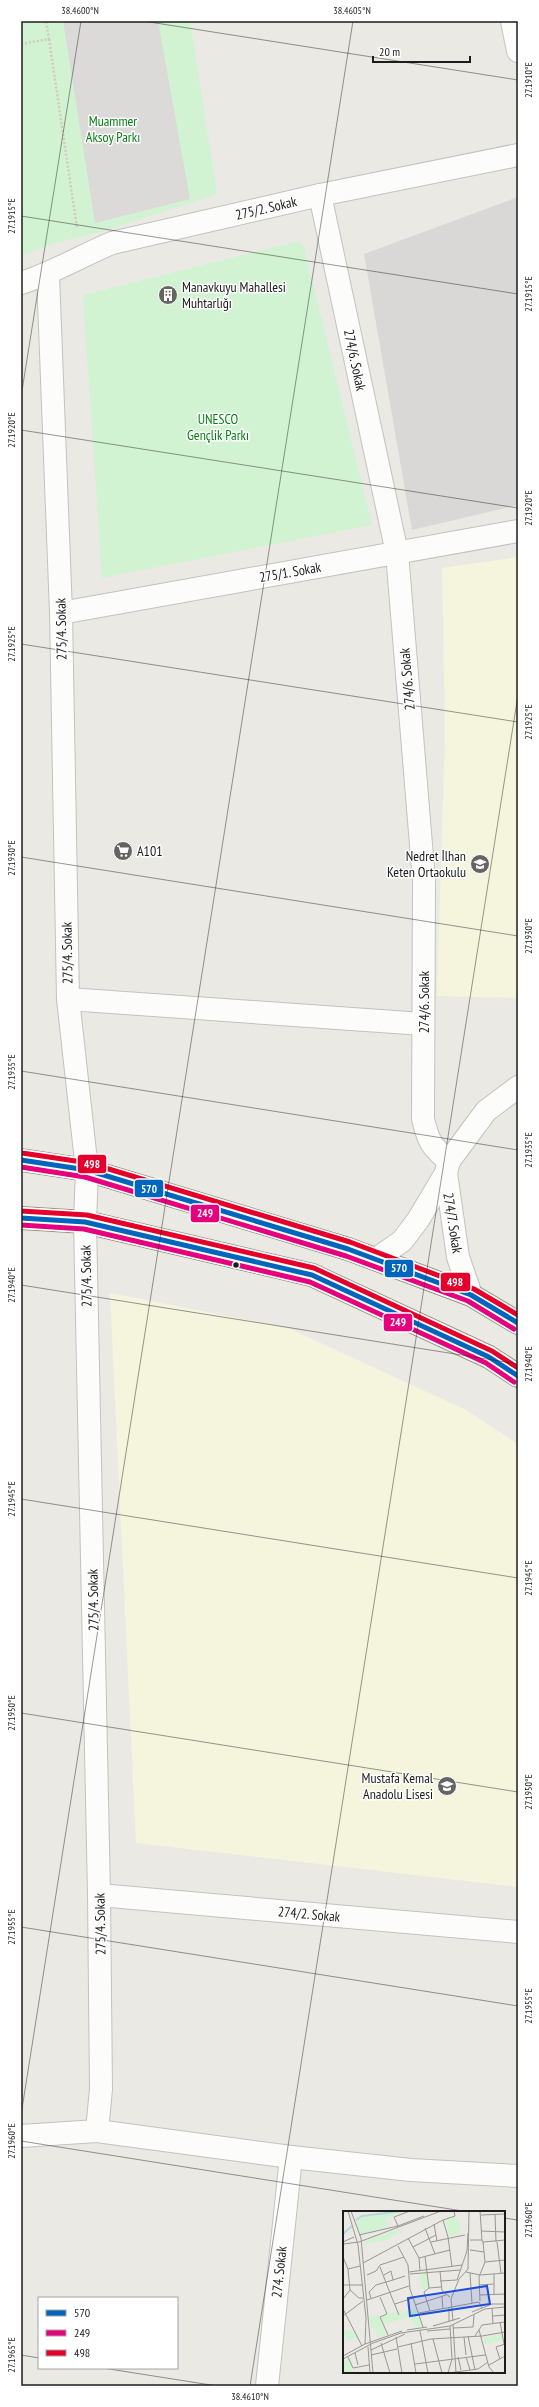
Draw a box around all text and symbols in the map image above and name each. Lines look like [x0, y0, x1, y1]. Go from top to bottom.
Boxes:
text: 38.4600°N [61, 4, 99, 17]
text: 38.4605°N [333, 4, 371, 17]
scale bar [373, 38, 470, 64]
text: 20 m [379, 44, 400, 59]
text: 27.1910°E [522, 62, 535, 98]
park label: Muammer Aksoy Parkı [86, 112, 140, 146]
street label: 275/2. Sokak [234, 192, 299, 224]
text: 27.1915°E [5, 198, 18, 234]
text: 27.1915°E [522, 276, 535, 312]
place label: Manavkuyu Mahallesi Muhtarlığı [182, 278, 286, 312]
building icon: Manavkuyu Mahallesi Muhtarlığı [157, 284, 179, 306]
street label: 274/6. Sokak [340, 328, 370, 393]
park label: UNESCO Gençlik Parkı [187, 410, 249, 444]
text: 27.1920°E [5, 412, 18, 448]
text: 27.1920°E [522, 490, 535, 526]
street label: 275/1. Sokak [258, 558, 323, 586]
street label: 275/4. Sokak [51, 597, 71, 660]
text: 27.1925°E [5, 626, 18, 662]
street label: 274/6. Sokak [395, 647, 419, 711]
text: 27.1925°E [522, 704, 535, 740]
text: 27.1930°E [5, 840, 18, 876]
supermarket icon: A101 [112, 840, 134, 862]
place label: A101 [137, 842, 163, 860]
place label: Nedret İlhan Keten Ortaokulu [387, 847, 466, 881]
school or university icon: Nedret İlhan Keten Ortaokulu [469, 853, 491, 875]
text: 27.1930°E [522, 918, 535, 954]
street label: 275/4. Sokak [57, 921, 77, 984]
street label: 274/6. Sokak [415, 970, 433, 1033]
text: 27.1935°E [5, 1054, 18, 1090]
text: 27.1935°E [522, 1132, 535, 1168]
line badge: 498 [77, 1154, 107, 1174]
text: 498 [84, 1157, 100, 1171]
line badge: 570 [134, 1179, 164, 1198]
text: 570 [141, 1182, 157, 1196]
street label: 274/7. Sokak [439, 1191, 467, 1255]
line badge: 249 [190, 1204, 220, 1223]
text: 249 [197, 1206, 213, 1220]
street label: 275/4. Sokak [76, 1244, 96, 1307]
line badge: 570 [384, 1259, 414, 1278]
unlabelled marker [231, 1260, 241, 1270]
text: 570 [391, 1261, 407, 1275]
text: 27.1940°E [5, 1267, 18, 1303]
line badge: 498 [440, 1272, 471, 1292]
text: 498 [447, 1275, 463, 1289]
line badge: 249 [383, 1313, 413, 1332]
text: 249 [390, 1315, 406, 1329]
text: 27.1940°E [522, 1346, 535, 1382]
text: 27.1945°E [5, 1481, 18, 1517]
text: 27.1945°E [522, 1560, 535, 1596]
street label: 275/4. Sokak [83, 1568, 103, 1631]
text: 27.1950°E [5, 1695, 18, 1731]
place label: Mustafa Kemal Anadolu Lisesi [362, 1769, 434, 1803]
text: 27.1950°E [522, 1774, 535, 1810]
school or university icon: Mustafa Kemal Anadolu Lisesi [436, 1775, 458, 1797]
street label: 275/4. Sokak [90, 1892, 110, 1955]
street label: 274/2. Sokak [277, 1902, 341, 1926]
text: 27.1955°E [5, 1909, 18, 1945]
text: 27.1955°E [522, 1988, 535, 2024]
text: 27.1960°E [5, 2123, 18, 2159]
text: 27.1960°E [522, 2202, 535, 2238]
inset map [343, 2211, 505, 2373]
street label: 274. Sokak [267, 2245, 291, 2299]
legend [38, 2297, 178, 2369]
text: 570 [74, 2305, 90, 2320]
text: 249 [74, 2325, 90, 2340]
text: 27.1965°E [5, 2337, 18, 2373]
text: 498 [74, 2345, 90, 2360]
text: 38.4610°N [231, 2390, 269, 2403]

